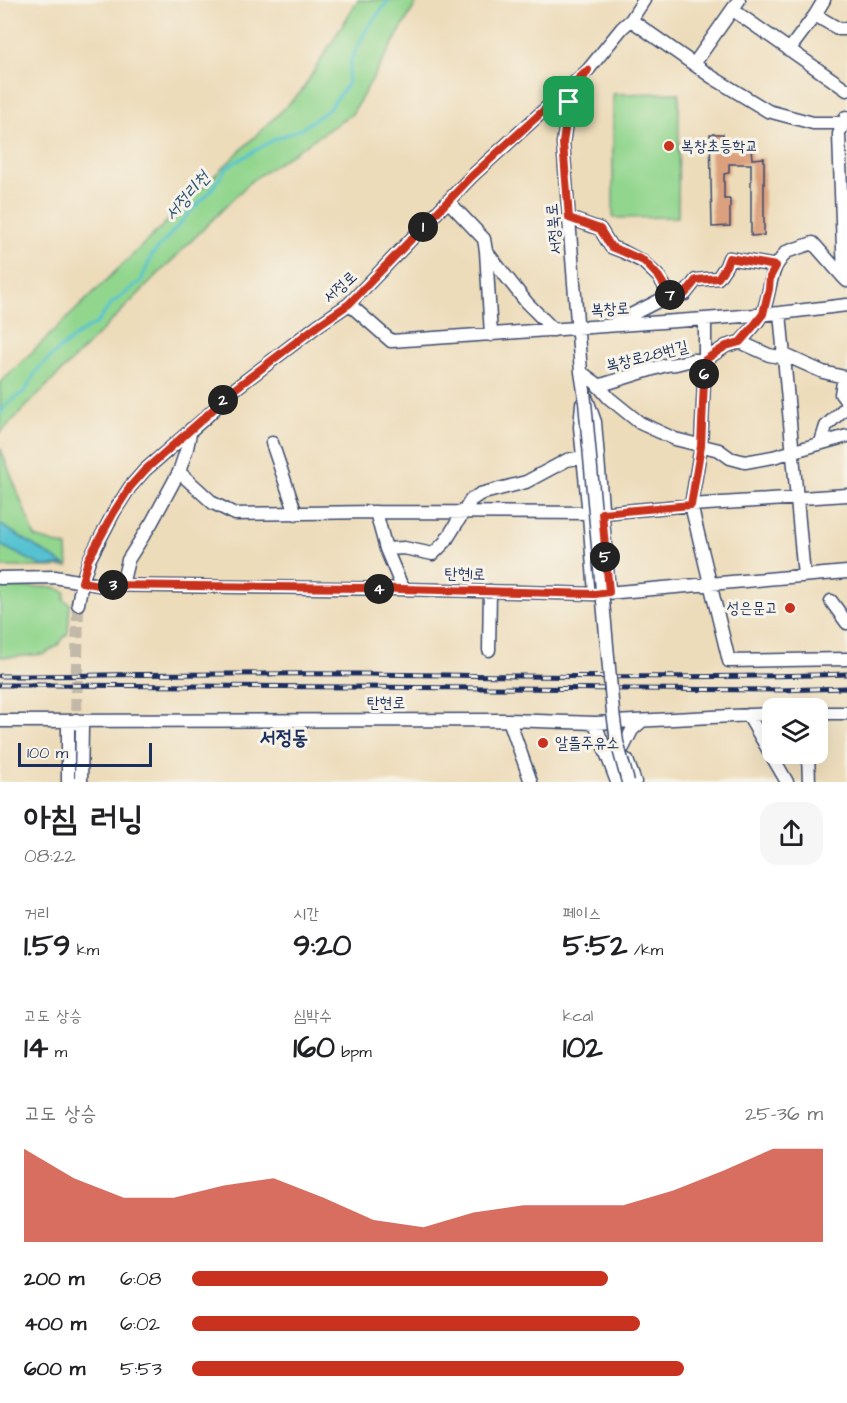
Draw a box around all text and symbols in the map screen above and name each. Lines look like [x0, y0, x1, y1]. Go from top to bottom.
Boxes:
pin [543, 76, 594, 127]
icon: arrive [552, 85, 585, 118]
place label: 복창초등학교 [681, 135, 758, 157]
marker: 복창초등학교 [662, 139, 676, 153]
water label: 서정리천 [159, 165, 216, 226]
street label: 서정북로 [541, 202, 567, 256]
pin: 1 [408, 212, 438, 242]
text: 1 [422, 216, 424, 238]
street label: 서정로 [318, 266, 362, 308]
pin: 7 [655, 280, 685, 310]
text: 7 [665, 284, 675, 306]
street label: 복창로 [590, 297, 630, 321]
street label: 복창로28번길 [604, 335, 690, 377]
pin: 6 [689, 359, 719, 389]
text: 6 [699, 363, 709, 385]
pin: 2 [208, 385, 238, 415]
text: 2 [218, 389, 228, 411]
pin: 5 [590, 542, 620, 572]
text: 5 [599, 546, 611, 568]
street label: 탄현1로 [444, 563, 486, 585]
pin: 3 [98, 570, 128, 600]
text: 3 [109, 574, 117, 596]
pin: 4 [364, 574, 394, 604]
text: 4 [374, 578, 384, 600]
place label: 성은문고 [727, 597, 778, 619]
marker: 성은문고 [783, 601, 797, 615]
street label: 탄현로 [367, 692, 405, 714]
map controls [762, 698, 828, 764]
button: layers [762, 698, 828, 764]
district label: 서정동 [260, 724, 308, 752]
place label: 알뜰주유소 [555, 732, 619, 754]
marker: 알뜰주유소 [536, 736, 550, 750]
scale bar [18, 740, 152, 768]
text: 100 m [27, 742, 68, 764]
text: 아침 러닝 [24, 796, 143, 842]
button: share [760, 802, 823, 865]
text: 08:22 [24, 842, 76, 870]
text: 거리 [24, 903, 50, 925]
text: 시간 [293, 903, 319, 925]
text: 페이스 [563, 903, 601, 925]
text: 1.59 [24, 925, 70, 967]
text: 9:20 [293, 925, 352, 967]
text: 5:52 [563, 925, 627, 967]
text: km [70, 939, 99, 961]
text: /km [627, 939, 663, 961]
text: 고도 상승 [24, 1005, 82, 1027]
text: 심박수 [293, 1005, 332, 1027]
text: kcal [563, 1005, 593, 1027]
text: 14 [24, 1027, 48, 1069]
text: 160 [293, 1027, 335, 1069]
text: 102 [563, 1027, 603, 1069]
text: m [48, 1041, 67, 1063]
text: bpm [335, 1041, 372, 1063]
text: 고도 상승 [24, 1100, 96, 1128]
text: 25–36 m [745, 1100, 823, 1128]
text: 200 m [24, 1265, 84, 1293]
text: 6:08 [120, 1265, 161, 1293]
text: 400 m [24, 1310, 86, 1338]
text: 6:02 [120, 1310, 160, 1338]
text: 600 m [24, 1355, 85, 1383]
text: 5:53 [120, 1355, 162, 1383]

